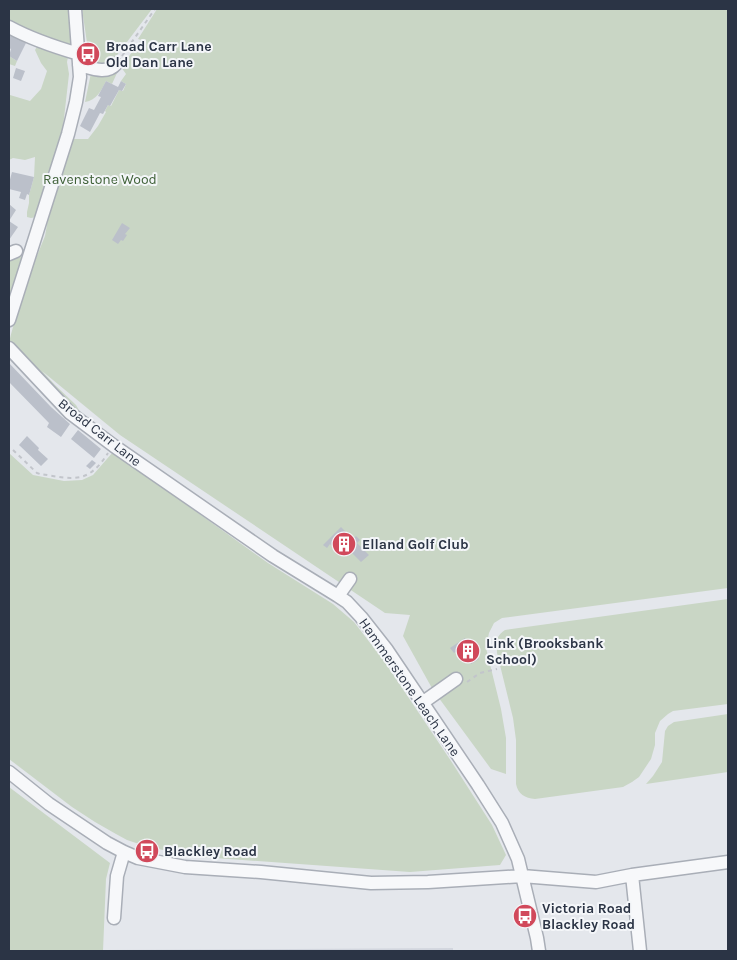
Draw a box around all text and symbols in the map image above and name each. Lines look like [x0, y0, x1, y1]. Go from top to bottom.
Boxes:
place label: Broad Carr Lane Old Dan Lane [106, 38, 212, 71]
bus stop icon: Broad Carr Lane Old Dan Lane [75, 41, 101, 67]
park label: Ravenstone Wood [43, 171, 157, 188]
street label: Broad Carr Lane [55, 395, 144, 470]
building icon: Elland Golf Club [331, 531, 357, 557]
place label: Elland Golf Club [362, 536, 469, 553]
street label: Hammerstone Leach Lane [355, 615, 464, 760]
place label: Link (Brooksbank School) [486, 635, 604, 668]
building icon: Link (Brooksbank School) [455, 638, 481, 664]
bus stop icon: Blackley Road [134, 838, 160, 864]
place label: Blackley Road [164, 843, 257, 860]
place label: Victoria Road Blackley Road [542, 900, 635, 933]
bus stop icon: Victoria Road Blackley Road [512, 903, 538, 929]

